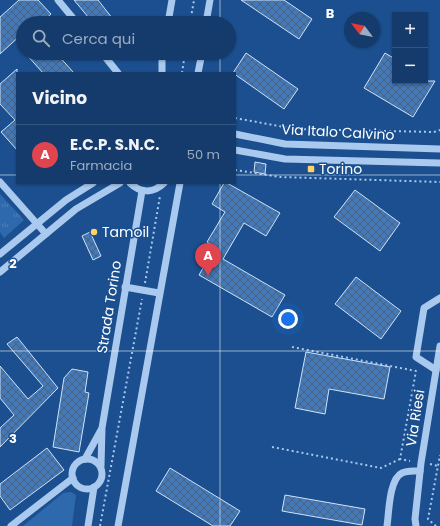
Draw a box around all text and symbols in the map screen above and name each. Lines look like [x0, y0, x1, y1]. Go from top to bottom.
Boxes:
text: B [326, 4, 335, 23]
north arrow [344, 12, 380, 48]
map controls [392, 12, 428, 84]
button: + [392, 12, 428, 48]
search box [16, 16, 236, 60]
icon: search [30, 27, 52, 49]
text: Cerca qui [62, 28, 135, 49]
button: − [392, 48, 428, 84]
text: Vicino [32, 86, 87, 110]
street label: Via Italo Calvino [281, 119, 395, 145]
text: E.C.P. S.N.C. [70, 134, 159, 155]
text: A [40, 145, 50, 164]
text: 50 m [187, 145, 220, 164]
text: Farmacia [70, 156, 132, 175]
place label: Torino [319, 159, 362, 179]
marker: Torino [306, 164, 316, 174]
place label: Tamoil [102, 222, 149, 242]
marker: Tamoil [89, 227, 99, 237]
pin: A [195, 243, 221, 276]
text: 2 [9, 254, 17, 273]
street label: Strada Torino [92, 259, 126, 355]
your location [278, 309, 298, 329]
street label: Via Riesi [401, 388, 429, 448]
text: 3 [9, 429, 17, 448]

